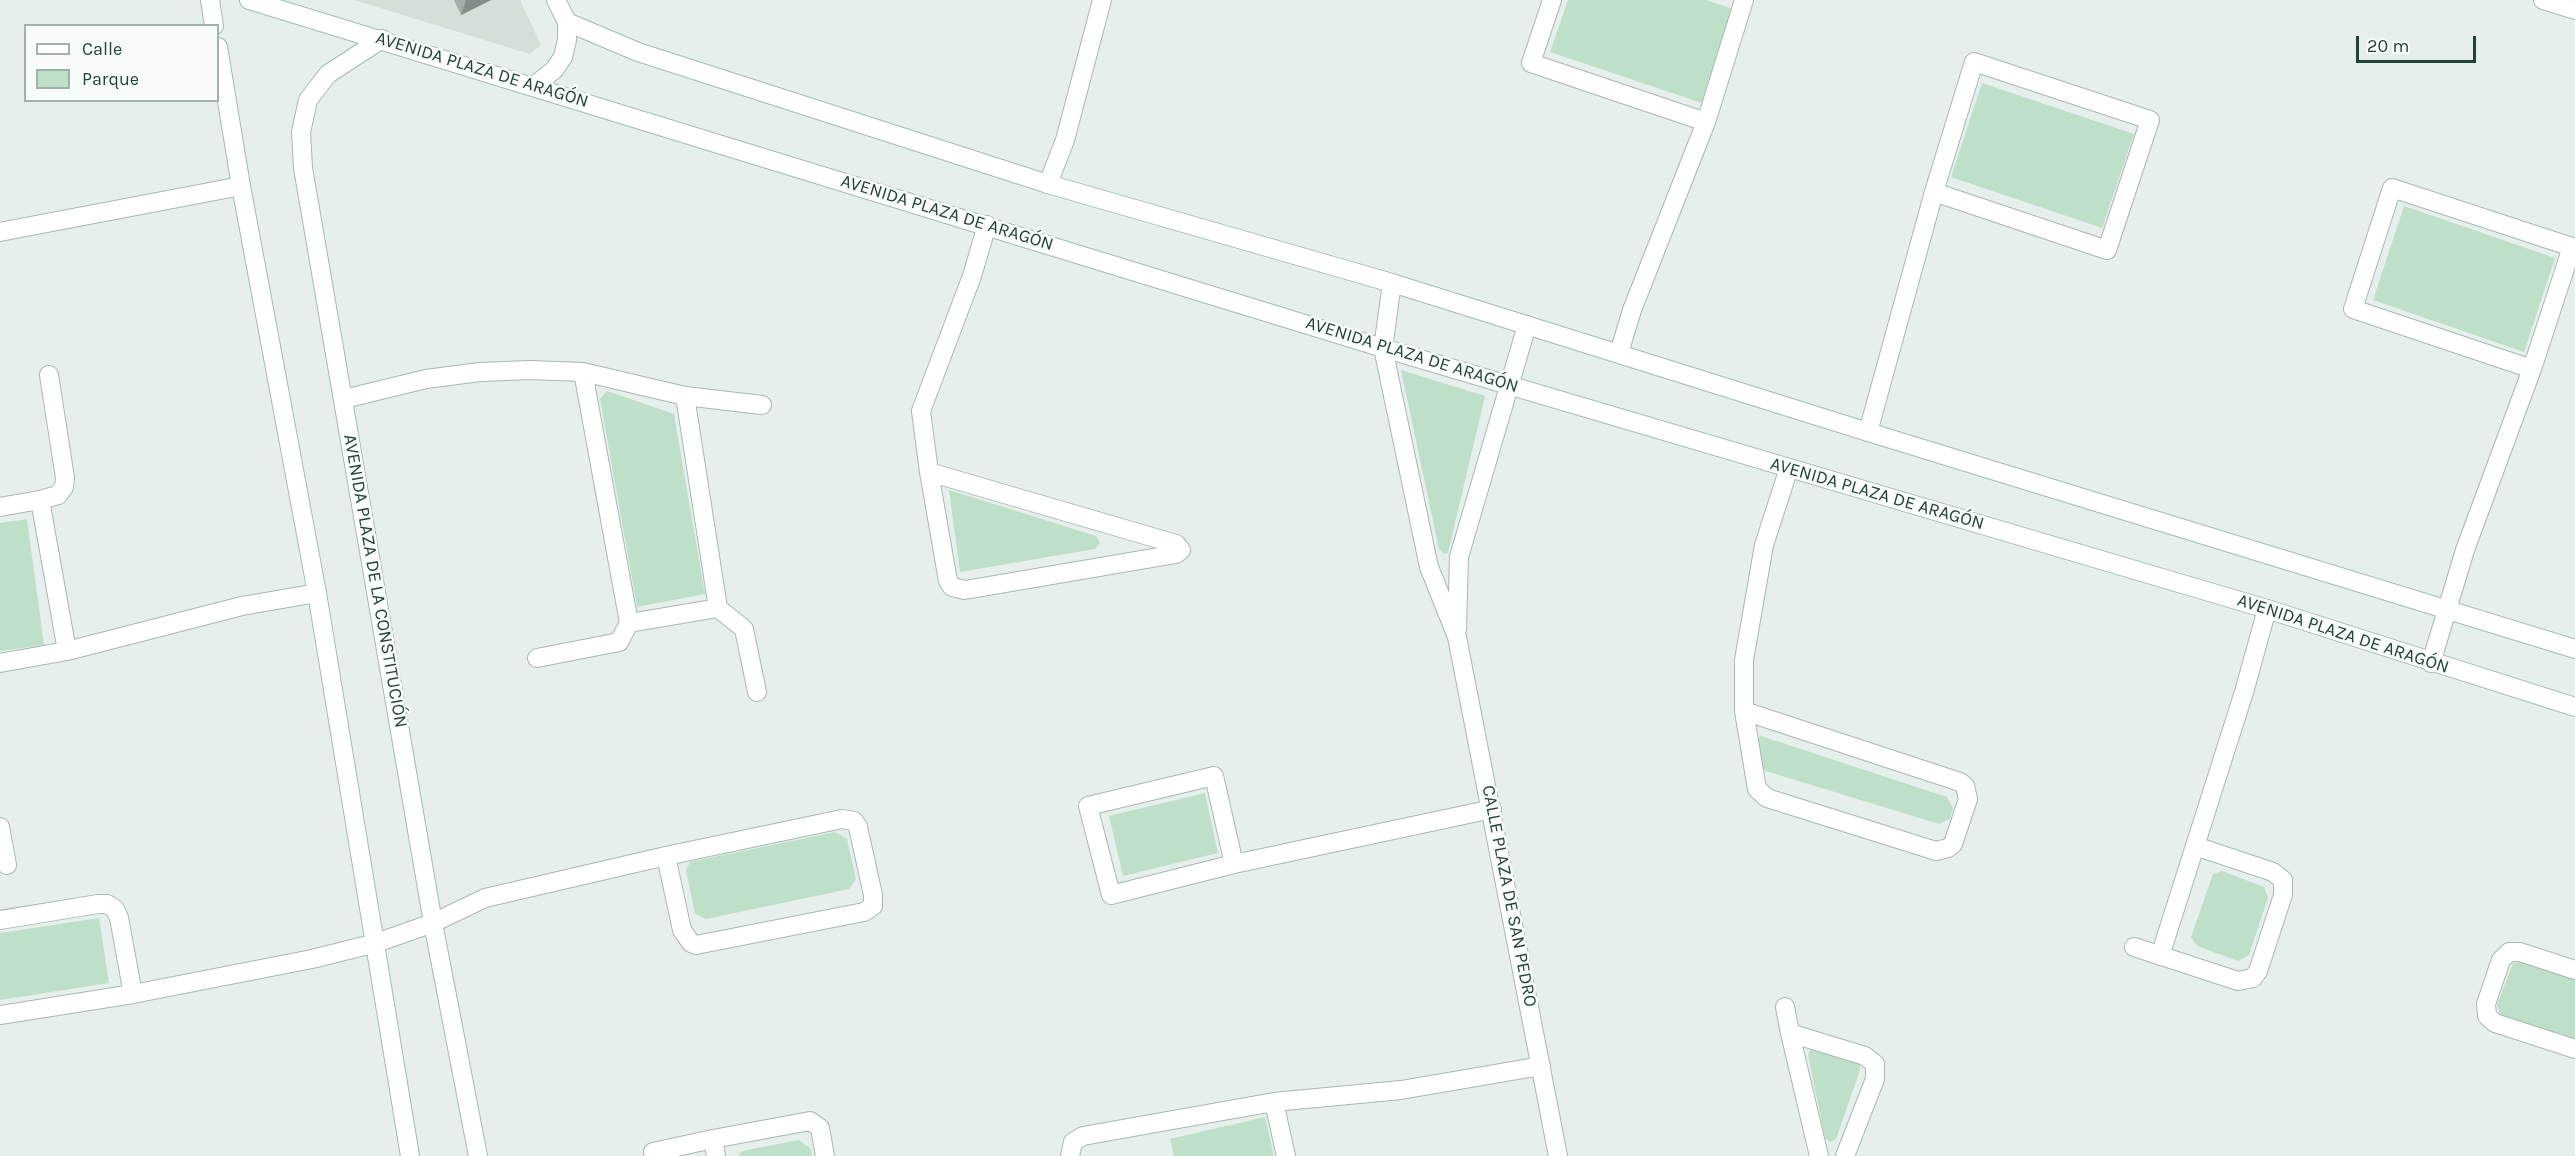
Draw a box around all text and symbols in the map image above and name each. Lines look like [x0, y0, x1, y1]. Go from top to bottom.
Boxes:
legend [24, 24, 219, 102]
scale bar [2359, 24, 2479, 62]
street label: AVENIDA PLAZA DE ARAGÓN [373, 27, 591, 113]
text: 20 m [2367, 35, 2409, 57]
text: Calle [82, 38, 122, 60]
text: Parque [82, 68, 139, 90]
street label: AVENIDA PLAZA DE ARAGÓN [838, 170, 1056, 256]
street label: AVENIDA PLAZA DE ARAGÓN [1303, 312, 1521, 398]
street label: AVENIDA PLAZA DE LA CONSTITUCIÓN [339, 432, 411, 730]
street label: AVENIDA PLAZA DE ARAGÓN [1768, 453, 1986, 535]
street label: AVENIDA PLAZA DE ARAGÓN [2234, 590, 2452, 678]
street label: CALLE PLAZA DE SAN PEDRO [1477, 783, 1541, 1009]

